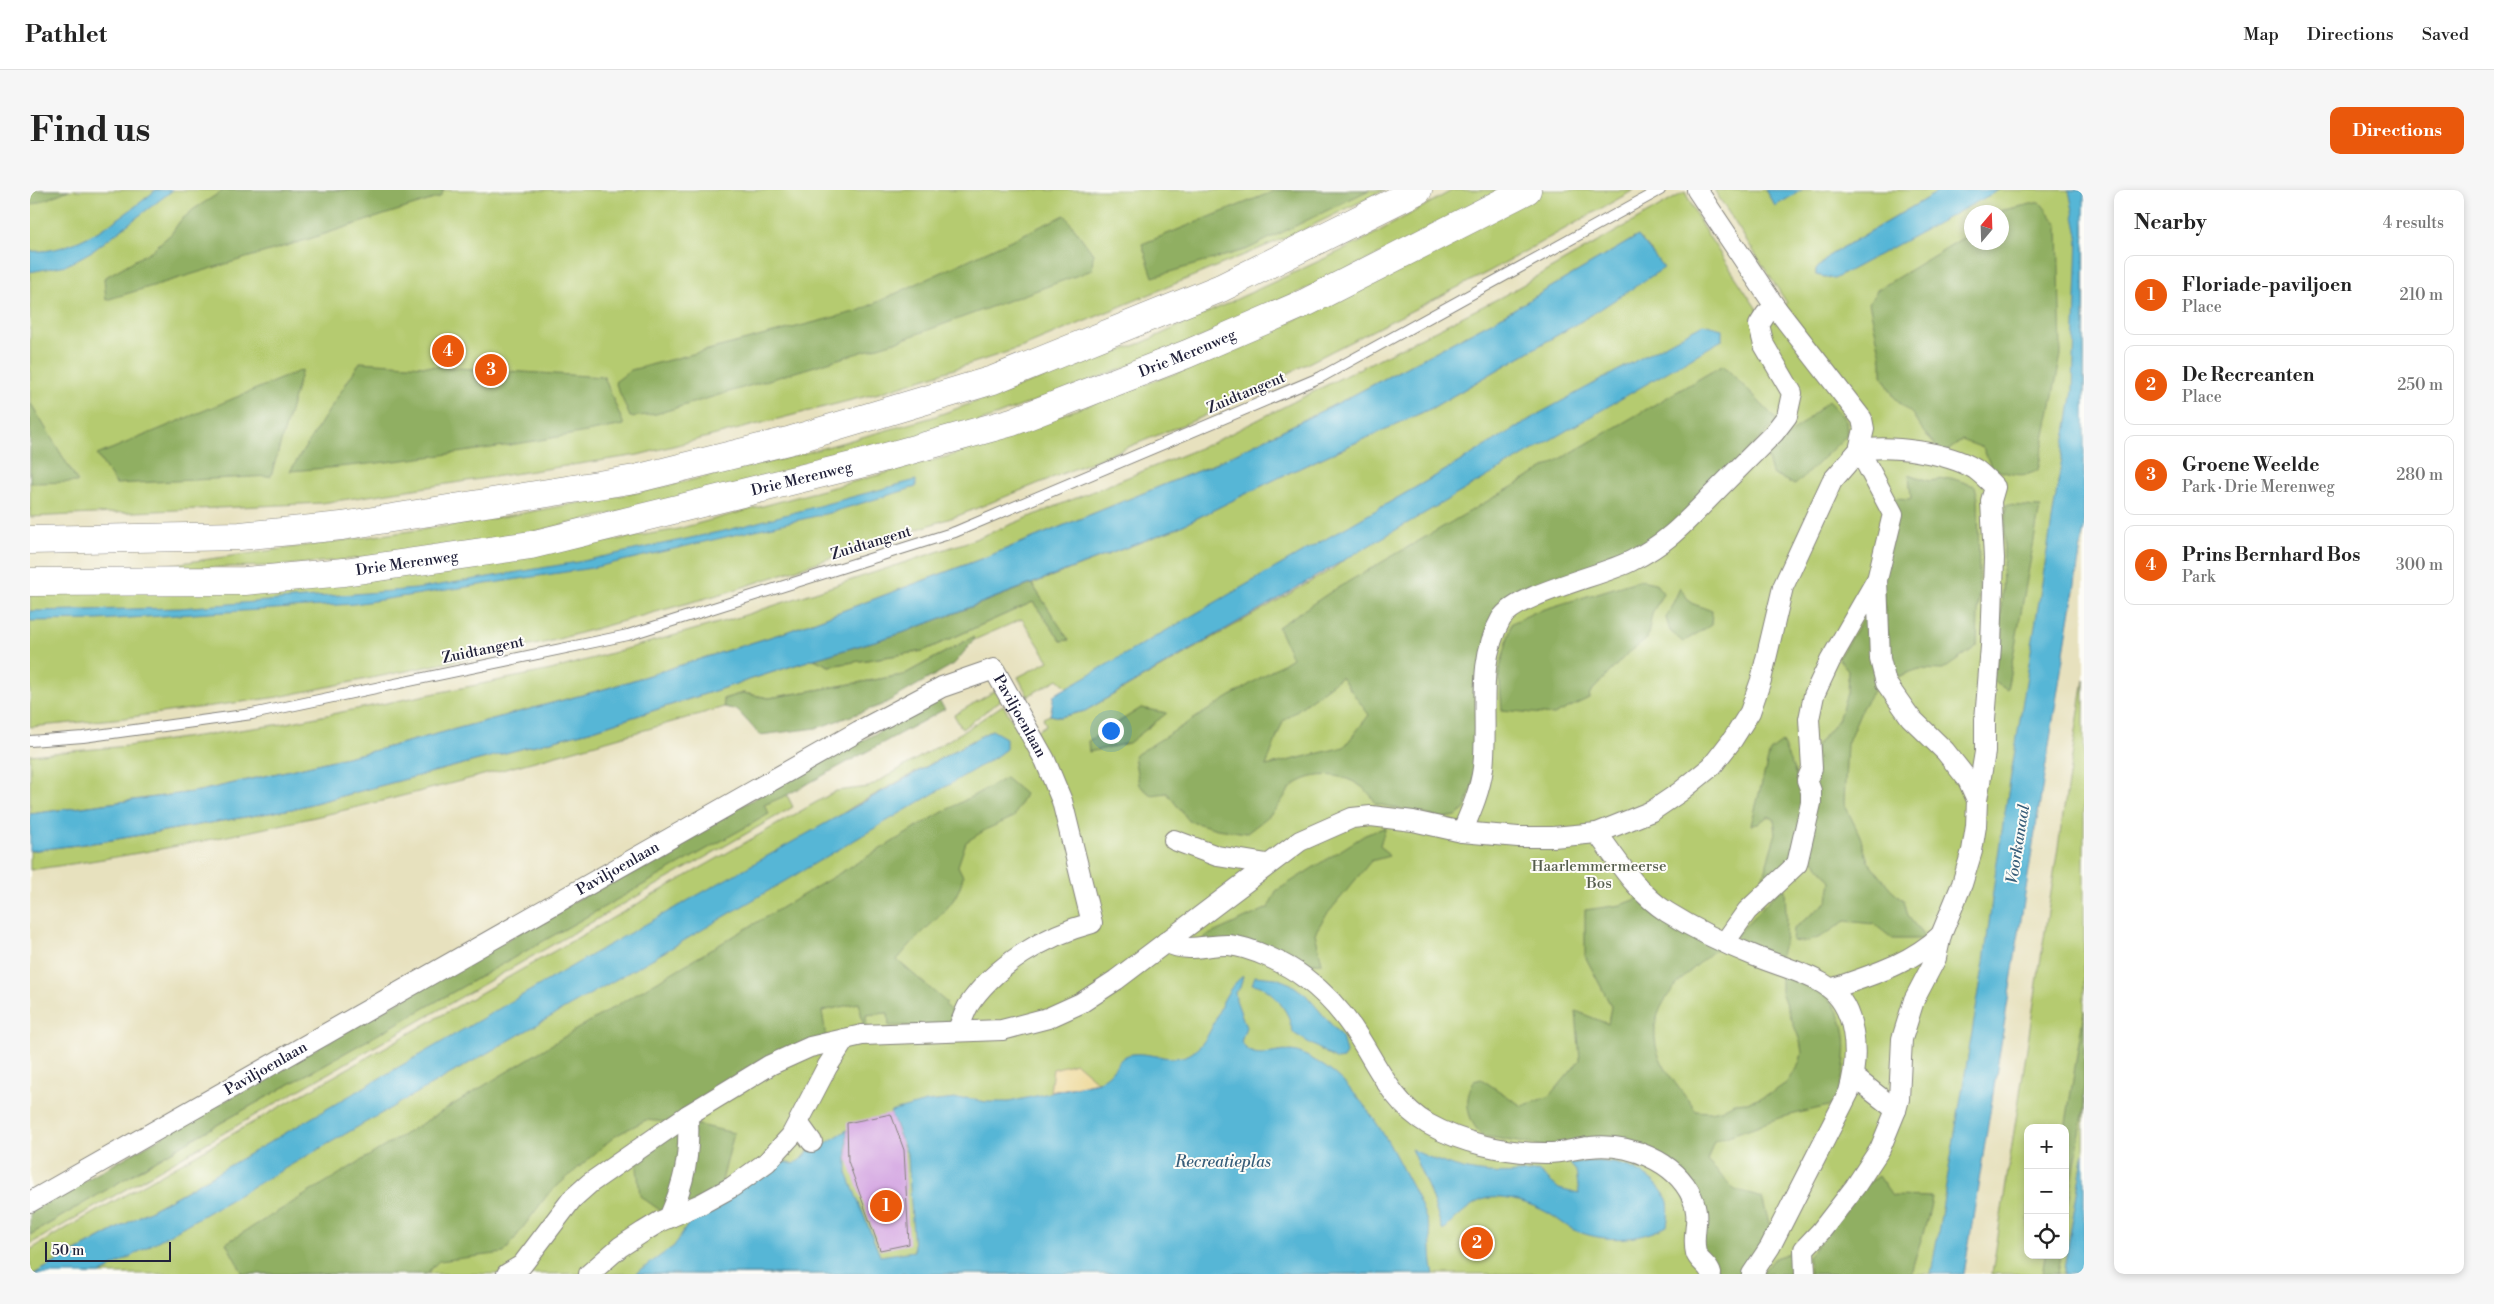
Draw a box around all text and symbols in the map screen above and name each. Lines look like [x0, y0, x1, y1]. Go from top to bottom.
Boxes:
text: Pathlet [25, 20, 107, 50]
text: Map [2243, 23, 2279, 46]
text: Directions [2307, 23, 2394, 46]
text: Saved [2422, 23, 2469, 46]
button: Directions [2330, 107, 2464, 154]
text: Find us [30, 109, 150, 152]
north arrow [1964, 205, 2009, 250]
text: Nearby [2134, 210, 2207, 236]
text: 4 results [2383, 213, 2444, 233]
text: Floriade-paviljoen [2182, 273, 2352, 297]
text: 1 [2147, 285, 2155, 305]
text: 210 m [2399, 285, 2443, 305]
text: Place [2182, 297, 2222, 317]
street label: Drie Merenweg [1136, 324, 1239, 381]
pin: 4 [432, 332, 464, 370]
pin: 3 [475, 351, 507, 389]
text: De Recreanten [2182, 363, 2314, 387]
street label: Zuidtangent [1204, 368, 1289, 418]
text: 2 [2146, 375, 2156, 395]
text: 250 m [2397, 375, 2443, 395]
text: Place [2182, 387, 2222, 407]
text: Groene Weelde [2182, 453, 2319, 477]
street label: Drie Merenweg [749, 457, 854, 500]
text: 3 [2146, 465, 2156, 485]
text: 280 m [2396, 465, 2443, 485]
text: Park · Drie Merenweg [2182, 477, 2335, 497]
street label: Zuidtangent [828, 522, 914, 564]
text: Prins Bernhard Bos [2182, 543, 2360, 567]
street label: Drie Merenweg [354, 546, 460, 580]
text: 4 [2146, 555, 2156, 575]
text: 300 m [2396, 555, 2443, 575]
text: Park [2182, 567, 2215, 587]
street label: Zuidtangent [440, 632, 526, 668]
street label: Paviljoenlaan [989, 671, 1051, 761]
your location [1098, 718, 1124, 744]
water label: Voorkanaal [2002, 802, 2034, 885]
street label: Paviljoenlaan [573, 837, 663, 899]
park label: Haarlemmermeerse Bos [1531, 857, 1667, 893]
street label: Paviljoenlaan [221, 1037, 311, 1099]
map controls [2024, 1124, 2069, 1259]
button: + [2024, 1124, 2069, 1169]
water label: Recreatieplas [1174, 1152, 1271, 1172]
button: − [2024, 1169, 2069, 1214]
pin: 1 [870, 1187, 902, 1225]
button: locate [2024, 1214, 2069, 1259]
pin: 2 [1461, 1224, 1493, 1262]
scale bar [45, 1239, 171, 1262]
text: 50 m [52, 1242, 84, 1260]

